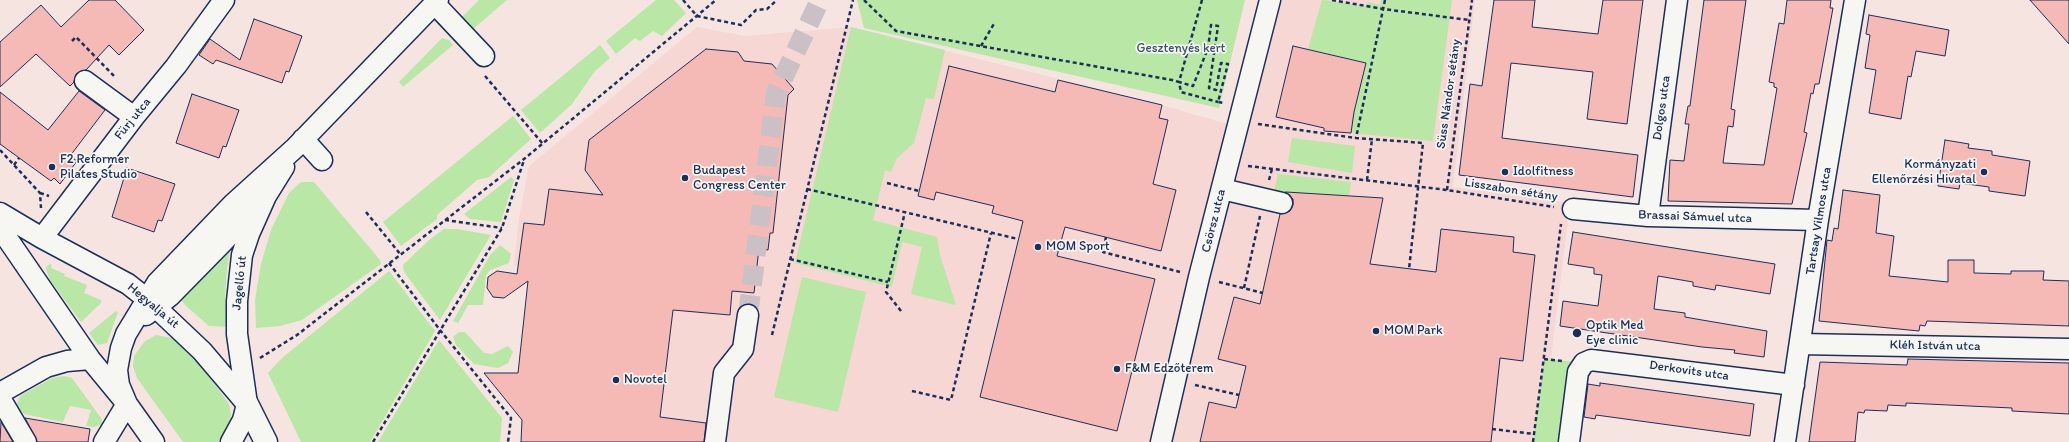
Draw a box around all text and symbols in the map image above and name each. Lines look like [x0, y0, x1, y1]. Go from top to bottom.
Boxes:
street label: Süss Nándor sétány [1434, 38, 1464, 150]
park label: Gesztenyés kert [1137, 41, 1225, 57]
street label: Dolgos utca [1650, 75, 1674, 141]
street label: Fürj utca [111, 95, 155, 143]
place label: F2 Reformer Pilates Studio [60, 152, 137, 183]
place label: Kormányzati Ellenőrzési Hivatal [1872, 157, 1976, 188]
marker: F2 Reformer Pilates Studio [47, 162, 57, 172]
place label: Budapest Congress Center [693, 163, 786, 194]
place label: Idolfitness [1513, 164, 1574, 180]
street label: Tartsay Vilmos utca [1803, 166, 1835, 276]
marker: Idolfitness [1500, 167, 1510, 177]
marker: Kormányzati Ellenőrzési Hivatal [1979, 167, 1989, 177]
marker: Budapest Congress Center [680, 173, 690, 183]
street label: Lisszabon sétány [1463, 175, 1559, 205]
street label: Csörsz utca [1199, 188, 1229, 254]
street label: Brassai Sámuel utca [1638, 207, 1752, 227]
place label: MOM Sport [1046, 239, 1110, 255]
marker: MOM Sport [1033, 242, 1043, 252]
street label: Jagelló út [229, 255, 251, 311]
street label: Hegyalja út [124, 280, 182, 332]
place label: Optik Med Eye clinic [1586, 318, 1644, 349]
place label: MOM Park [1384, 323, 1443, 339]
marker: MOM Park [1371, 326, 1381, 336]
marker: Optik Med Eye clinic [1571, 327, 1583, 339]
street label: Kléh István utca [1890, 337, 1980, 355]
street label: Derkovits utca [1648, 358, 1730, 384]
place label: F&M Edzőterem [1125, 361, 1213, 377]
marker: F&M Edzőterem [1112, 364, 1122, 374]
place label: Novotel [624, 372, 667, 388]
marker: Novotel [611, 375, 621, 385]

